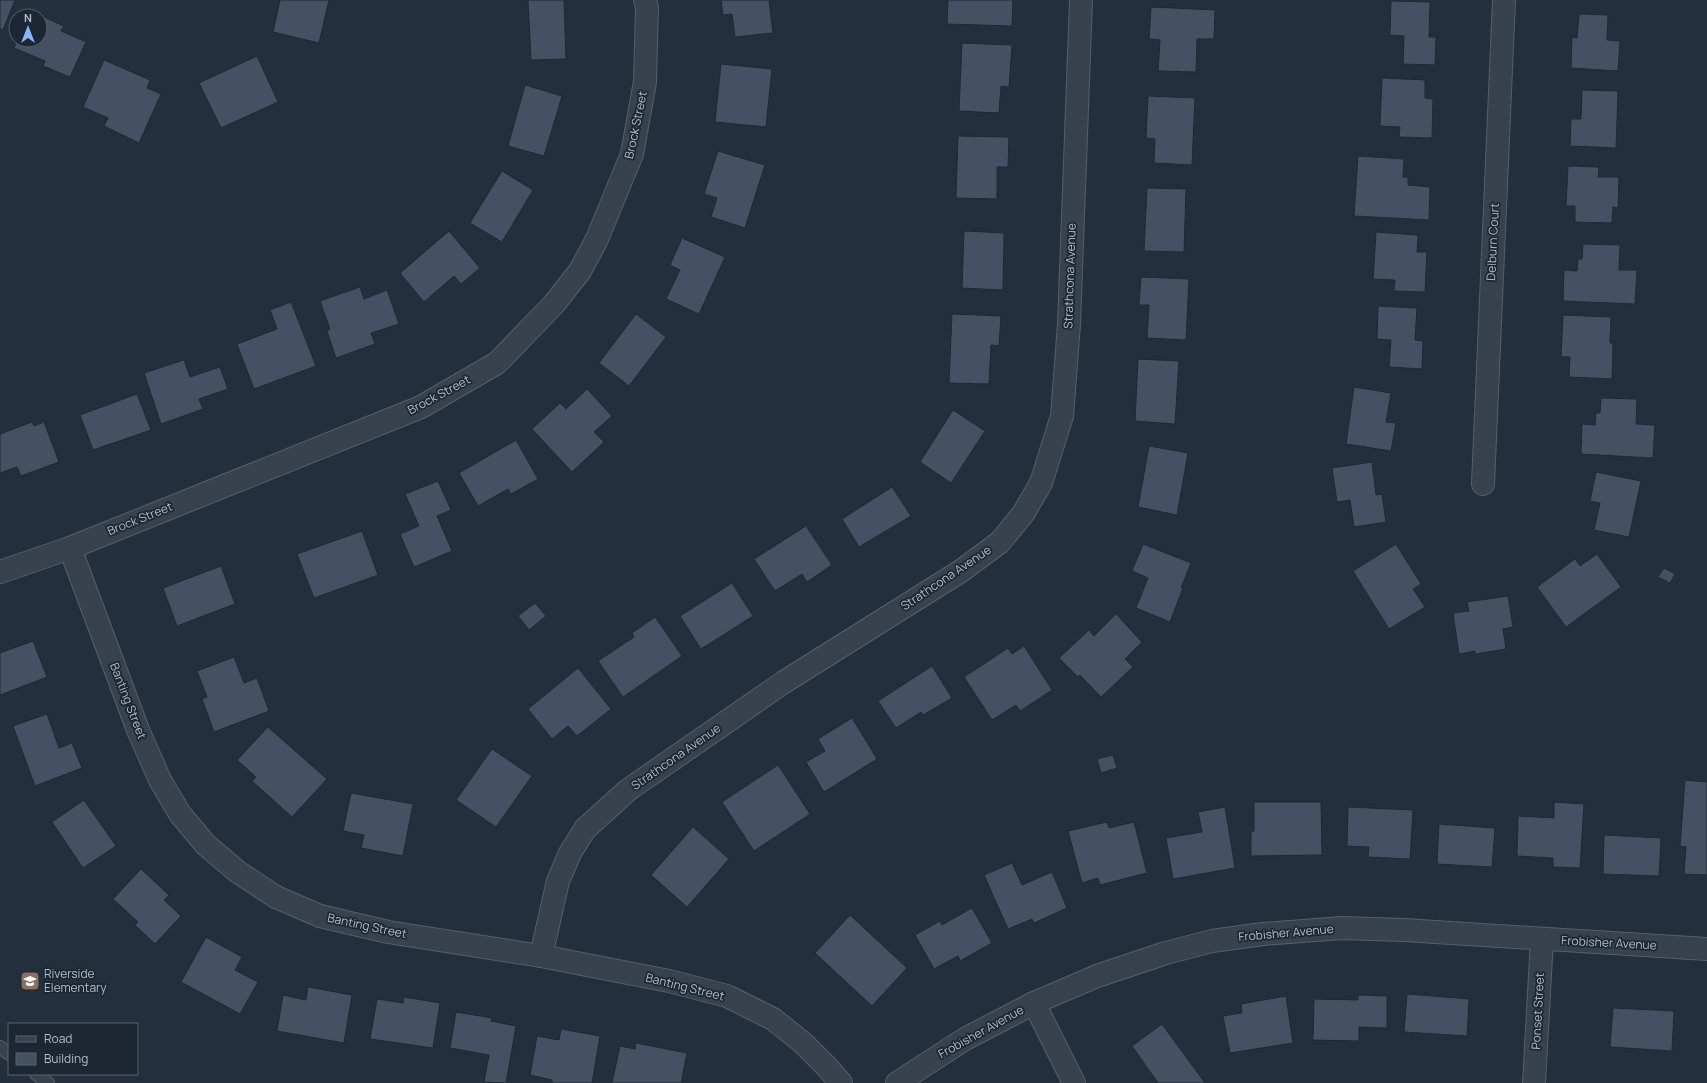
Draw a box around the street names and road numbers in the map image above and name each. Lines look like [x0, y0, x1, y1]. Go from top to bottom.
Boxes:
street label: Brock Street [620, 89, 651, 160]
street label: Delburn Court [1482, 202, 1503, 281]
street label: Strathcona Avenue [1059, 223, 1080, 329]
street label: Brock Street [404, 371, 473, 418]
street label: Brock Street [105, 498, 175, 539]
street label: Strathcona Avenue [897, 541, 994, 614]
street label: Banting Street [106, 660, 151, 742]
street label: Strathcona Avenue [628, 719, 724, 794]
street label: Banting Street [326, 909, 408, 942]
street label: Frobisher Avenue [1238, 920, 1334, 945]
street label: Frobisher Avenue [1561, 932, 1657, 953]
street label: Banting Street [644, 969, 726, 1005]
street label: Ponset Street [1527, 972, 1548, 1050]
street label: Frobisher Avenue [935, 1001, 1027, 1062]

